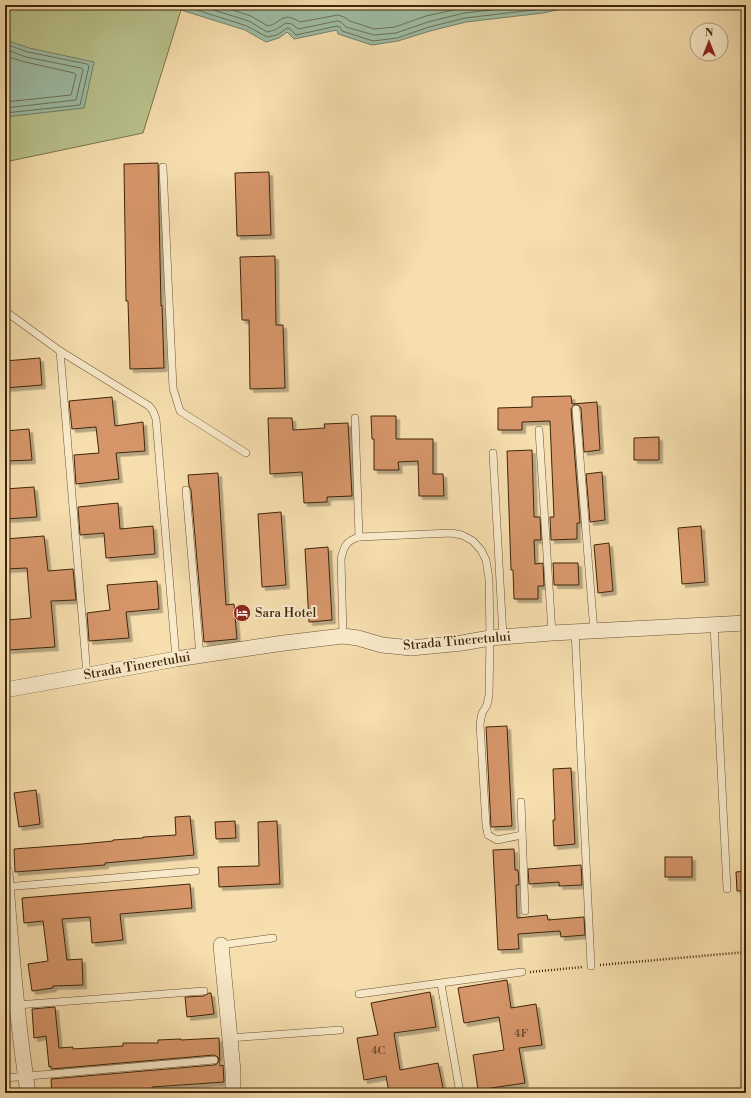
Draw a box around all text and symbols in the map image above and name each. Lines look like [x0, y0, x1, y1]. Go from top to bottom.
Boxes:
north arrow [689, 22, 729, 62]
text: N [705, 26, 714, 40]
hotel icon: Sara Hotel [232, 603, 252, 623]
place label: Sara Hotel [255, 605, 317, 621]
street label: Strada Tineretului [402, 628, 512, 654]
street label: Strada Tineretului [82, 649, 192, 683]
house number: 4F [514, 1027, 528, 1041]
house number: 4C [371, 1044, 385, 1058]

